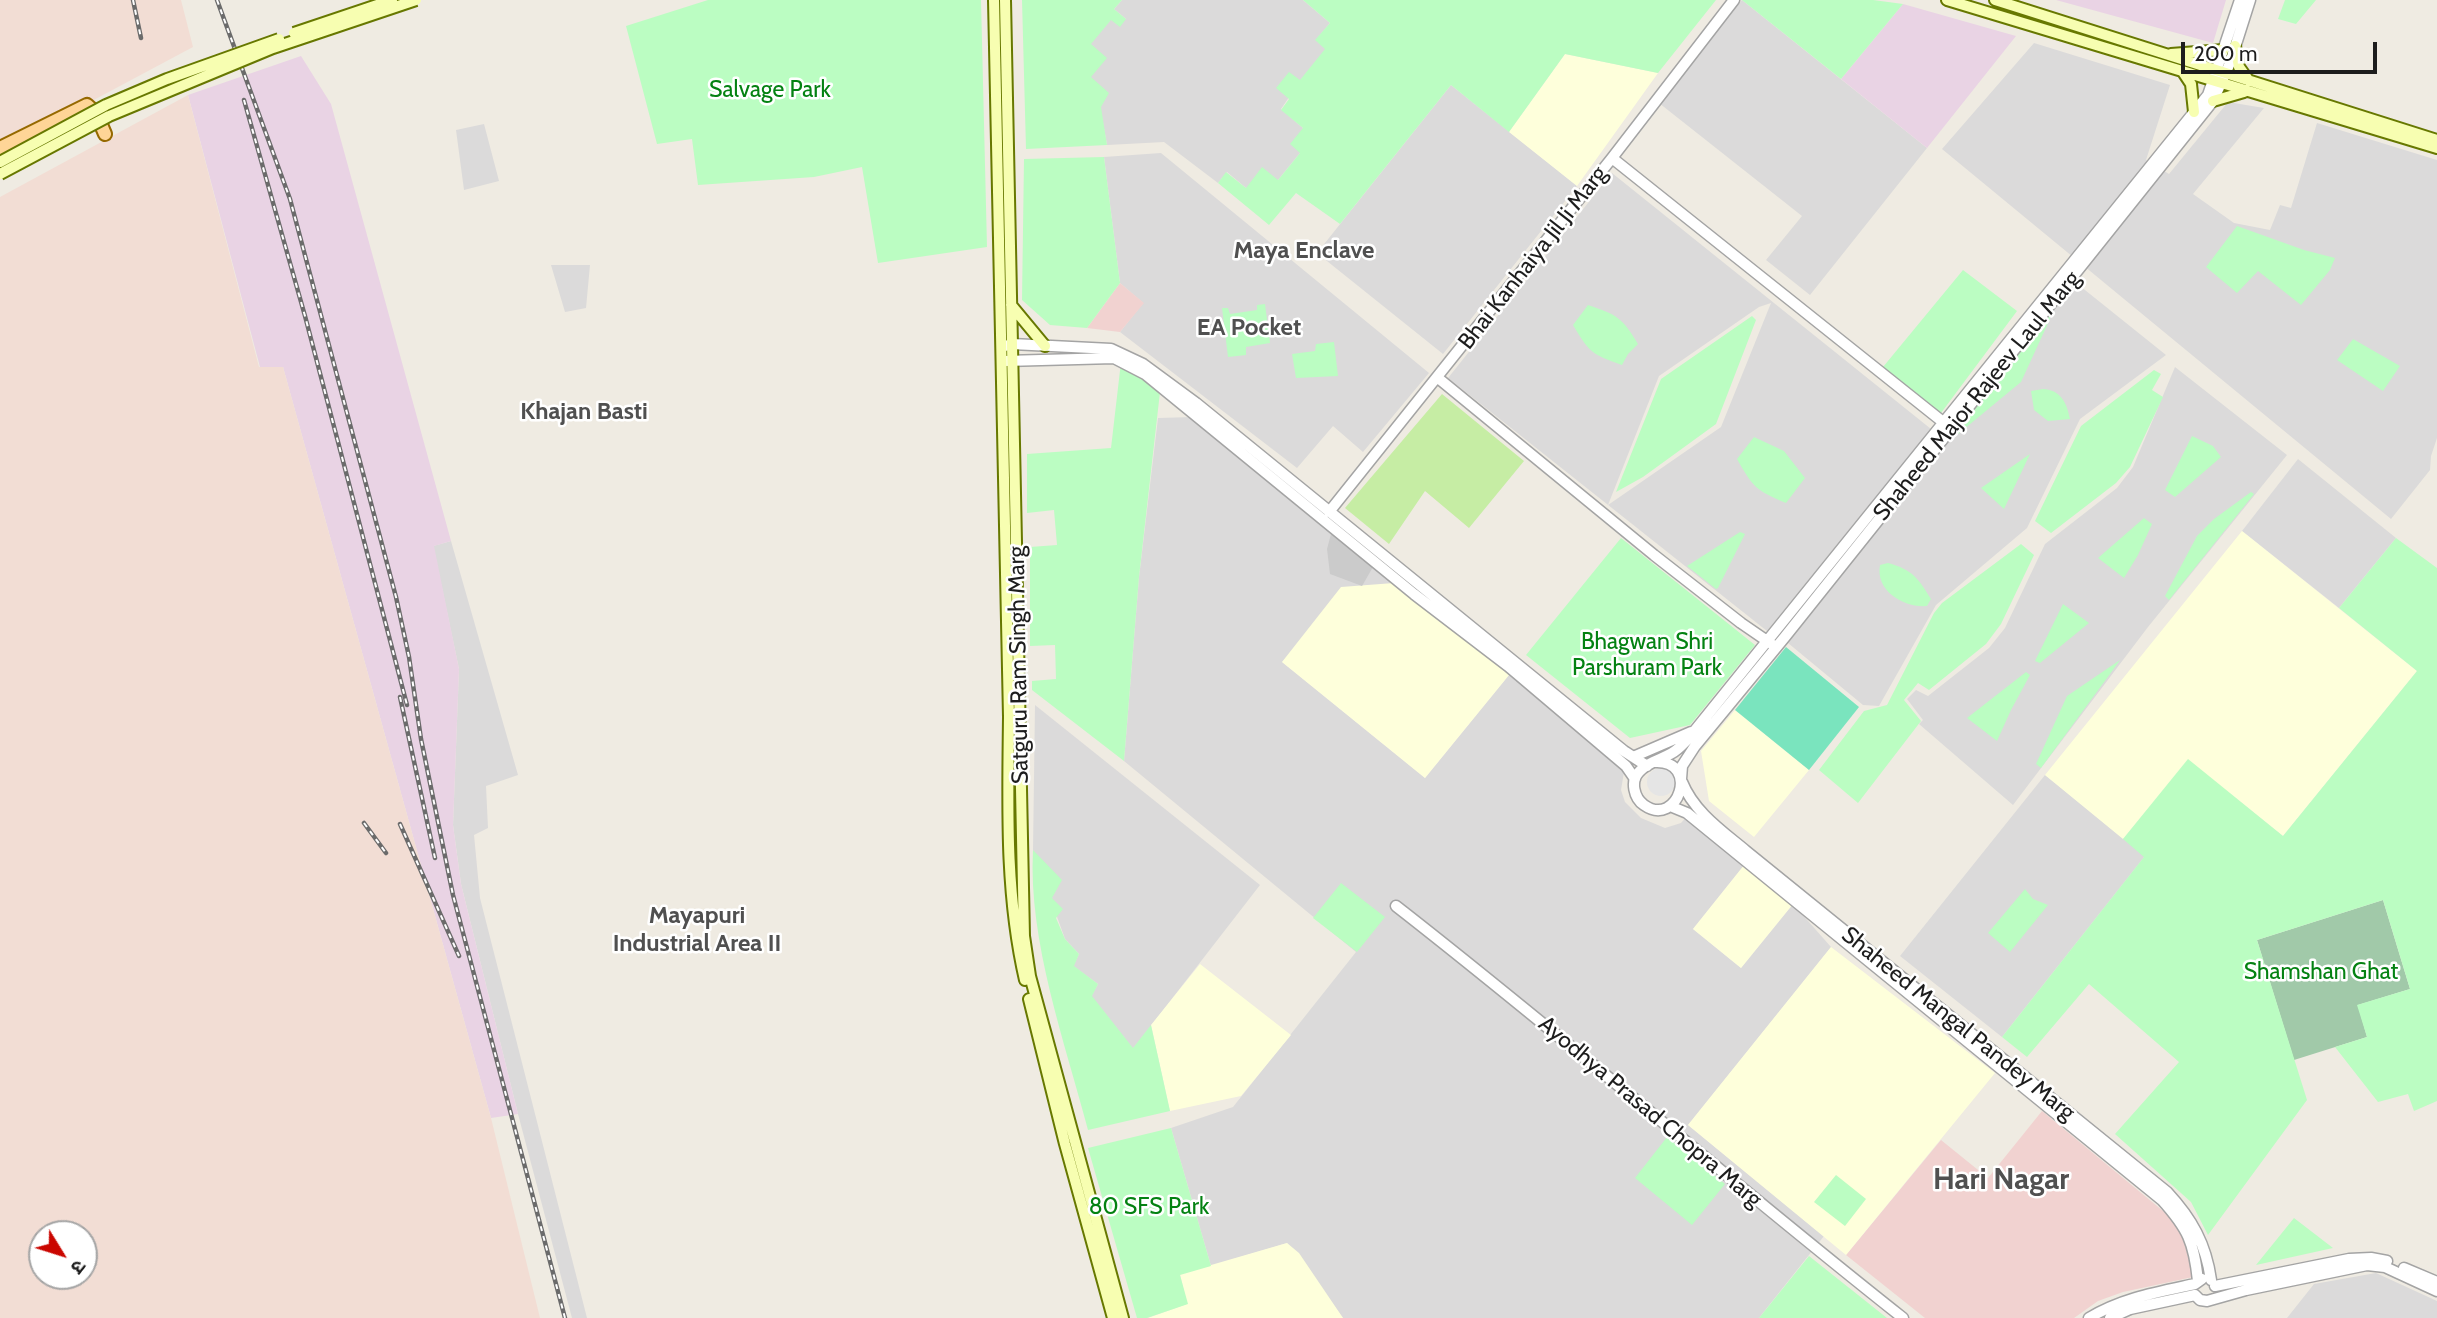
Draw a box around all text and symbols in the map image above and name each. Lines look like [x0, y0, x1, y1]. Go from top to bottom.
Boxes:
scale bar [2185, 28, 2381, 72]
text: 200 m [2194, 41, 2257, 66]
park label: Salvage Park [709, 76, 831, 104]
street label: Bhai Kanhaiya Jil Ji Marg [1453, 161, 1613, 355]
district label: Maya Enclave [1234, 237, 1374, 265]
street label: Shaheed Major Rajeev Laul Marg [1868, 266, 2086, 526]
district label: EA Pocket [1197, 314, 1301, 342]
district label: Khajan Basti [520, 398, 648, 426]
street label: Satguru Ram Singh Marg [1003, 546, 1035, 784]
park label: Bhagwan Shri Parshuram Park [1572, 628, 1722, 682]
district label: Mayapuri Industrial Area II [613, 902, 781, 958]
street label: Shaheed Mangal Pandey Marg [1836, 921, 2080, 1127]
park label: Shamshan Ghat [2244, 958, 2398, 986]
street label: Ayodhya Prasad Chopra Marg [1533, 1010, 1767, 1214]
district label: Hari Nagar [1933, 1162, 2069, 1198]
park label: 80 SFS Park [1089, 1193, 1209, 1221]
north arrow [28, 1220, 98, 1290]
text: उ [66, 1256, 91, 1278]

